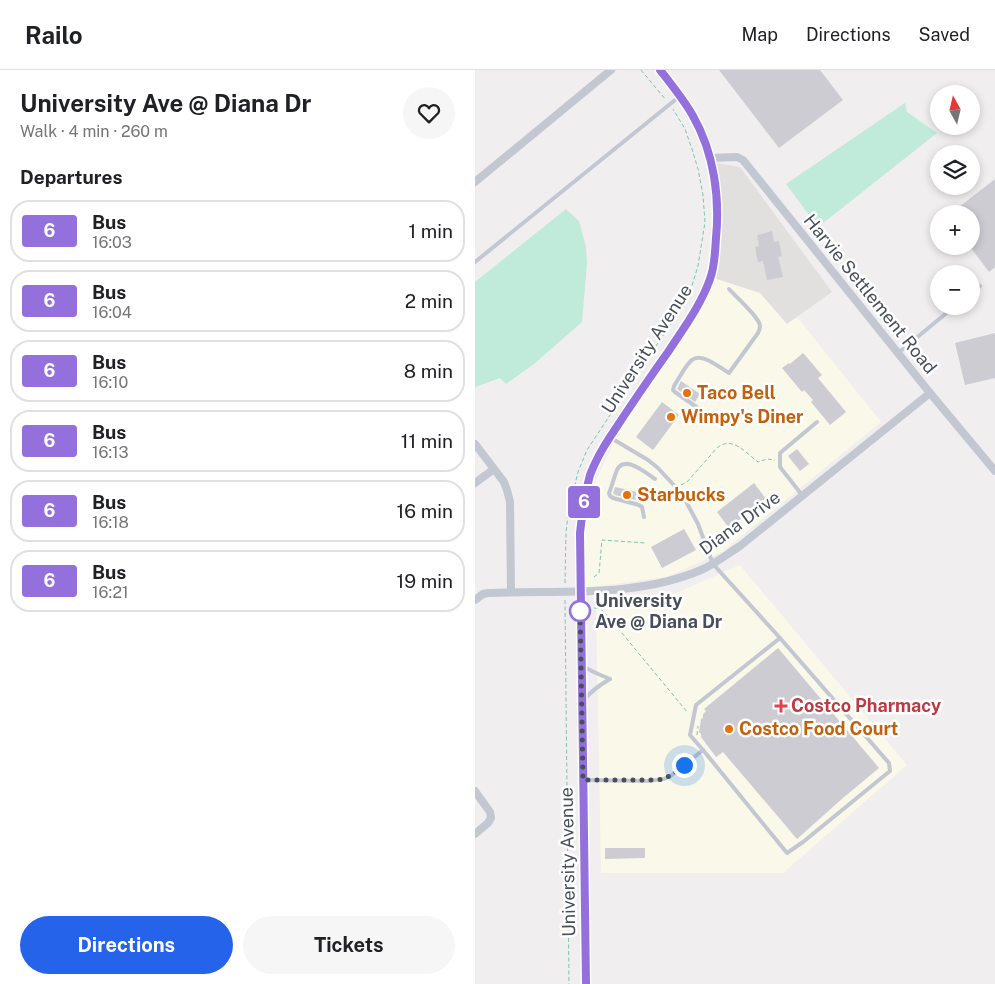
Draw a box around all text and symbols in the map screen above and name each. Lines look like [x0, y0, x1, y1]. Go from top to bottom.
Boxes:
text: Railo [25, 21, 83, 49]
text: Map [741, 24, 778, 45]
text: Directions [806, 24, 891, 45]
text: Saved [919, 24, 970, 45]
north arrow [930, 85, 980, 135]
map controls [930, 85, 980, 315]
button: heart [403, 87, 455, 139]
text: University Ave @ Diana Dr [20, 89, 311, 117]
text: Walk · 4 min · 260 m [20, 122, 168, 141]
button: layers [930, 145, 980, 195]
text: Departures [20, 166, 123, 188]
button: + [930, 205, 980, 255]
street label: Harvie Settlement Road [800, 210, 941, 378]
text: Bus [92, 211, 126, 233]
text: 6 [44, 220, 55, 241]
text: 1 min [408, 220, 453, 242]
text: 16:03 [92, 233, 132, 252]
button: − [930, 265, 980, 315]
street label: University Avenue [597, 280, 696, 417]
text: Bus [92, 281, 126, 303]
text: 6 [44, 290, 55, 311]
text: 2 min [405, 290, 453, 312]
text: 16:04 [92, 303, 132, 322]
text: Bus [92, 351, 126, 373]
text: 6 [44, 360, 55, 381]
text: 8 min [404, 360, 453, 382]
text: 16:10 [92, 373, 128, 392]
place label: Taco Bell [697, 382, 776, 403]
marker: Taco Bell [681, 387, 693, 399]
place label: Wimpy's Diner [681, 406, 804, 427]
marker: Wimpy's Diner [665, 411, 677, 423]
text: Bus [92, 421, 126, 443]
text: 6 [44, 430, 55, 451]
text: 11 min [401, 430, 453, 452]
text: 16:13 [92, 443, 129, 462]
place label: Starbucks [637, 484, 725, 505]
line badge: 6 [568, 486, 600, 518]
street label: Diana Drive [695, 486, 784, 559]
marker: Starbucks [621, 489, 633, 501]
text: Bus [92, 491, 126, 513]
text: 6 [578, 491, 590, 512]
text: 6 [44, 500, 55, 521]
text: 16 min [397, 500, 453, 522]
text: 16:18 [92, 513, 129, 532]
text: Bus [92, 561, 126, 583]
text: 6 [44, 570, 55, 591]
text: 19 min [397, 570, 453, 592]
text: 16:21 [92, 583, 128, 602]
place label: University Ave @ Diana Dr [595, 590, 723, 632]
marker: University Ave @ Diana Dr [569, 600, 591, 622]
place label: Costco Pharmacy [791, 695, 941, 716]
marker: Costco Pharmacy [775, 700, 787, 712]
place label: Costco Food Court [739, 718, 898, 739]
marker: Costco Food Court [723, 723, 735, 735]
your location [672, 753, 697, 778]
street label: University Avenue [556, 787, 579, 937]
button: Directions [20, 916, 233, 974]
button: Tickets [243, 916, 455, 974]

